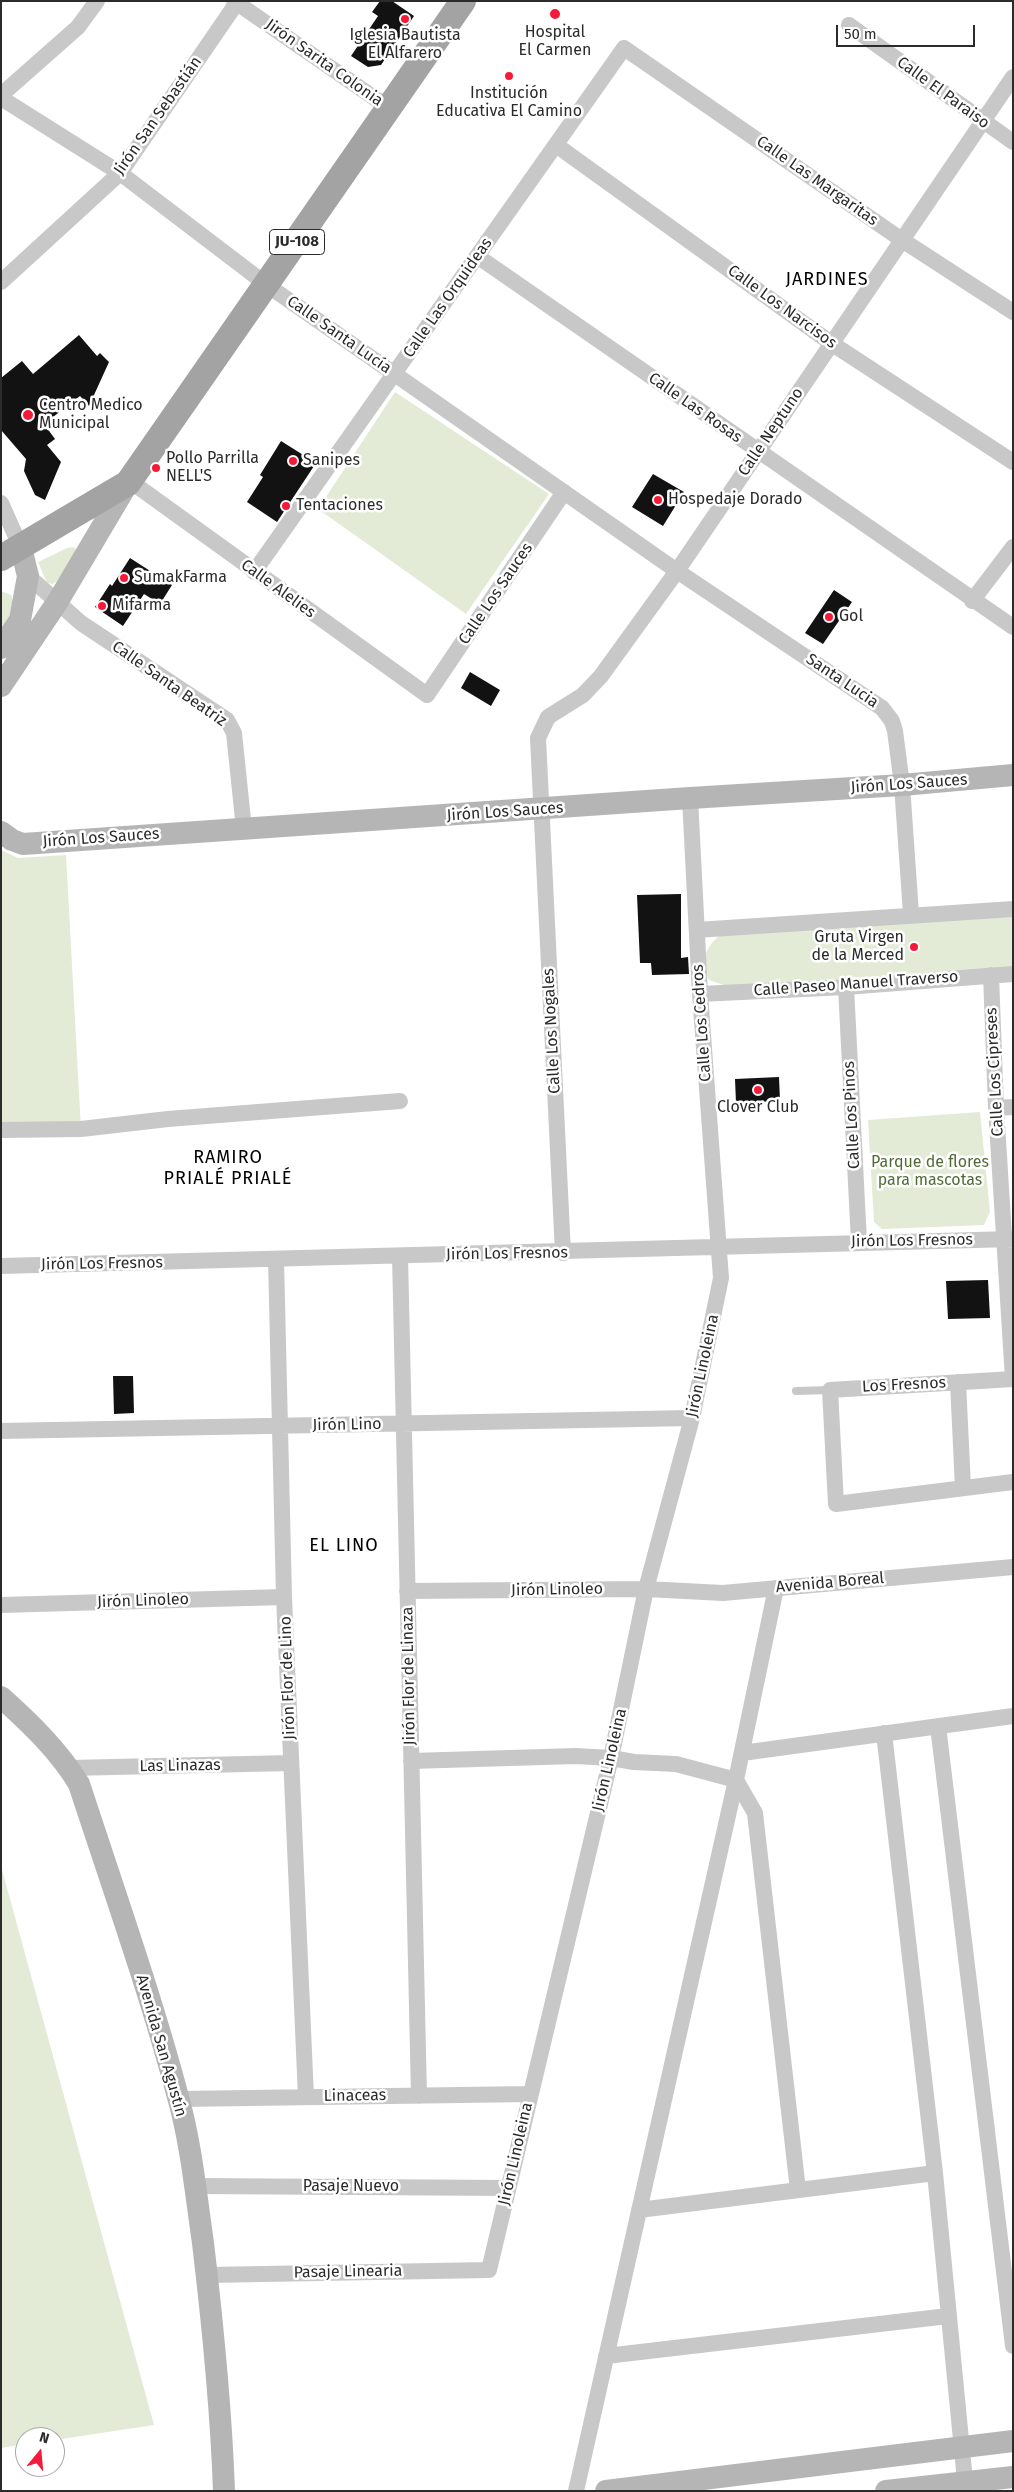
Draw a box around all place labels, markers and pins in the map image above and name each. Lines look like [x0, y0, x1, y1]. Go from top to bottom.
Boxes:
marker: Hospital El Carmen [548, 7, 562, 21]
marker: Iglesia Bautista El Alfarero [399, 13, 411, 25]
place label: Hospital El Carmen [519, 23, 591, 61]
place label: Iglesia Bautista El Alfarero [349, 26, 461, 64]
marker: Institución Educativa El Camino [503, 70, 515, 82]
place label: Institución Educativa El Camino [436, 84, 582, 122]
place label: Centro Medico Municipal [39, 396, 143, 434]
marker: Centro Medico Municipal [21, 408, 35, 422]
place label: Pollo Parrilla NELL'S [166, 449, 259, 487]
place label: Sanipes [303, 451, 360, 471]
marker: Sanipes [287, 455, 299, 467]
marker: Pollo Parrilla NELL'S [150, 462, 162, 474]
place label: Hospedaje Dorado [668, 490, 802, 510]
marker: Hospedaje Dorado [652, 494, 664, 506]
place label: Tentaciones [296, 496, 383, 516]
marker: Tentaciones [280, 500, 292, 512]
place label: SumakFarma [134, 568, 227, 588]
marker: SumakFarma [118, 572, 130, 584]
place label: Mifarma [112, 596, 171, 616]
marker: Mifarma [96, 600, 108, 612]
place label: Gol [839, 607, 863, 627]
marker: Gol [823, 611, 835, 623]
place label: Gruta Virgen de la Merced [811, 928, 904, 966]
marker: Gruta Virgen de la Merced [908, 941, 920, 953]
marker: Clover Club [752, 1084, 764, 1096]
place label: Clover Club [717, 1098, 799, 1118]

